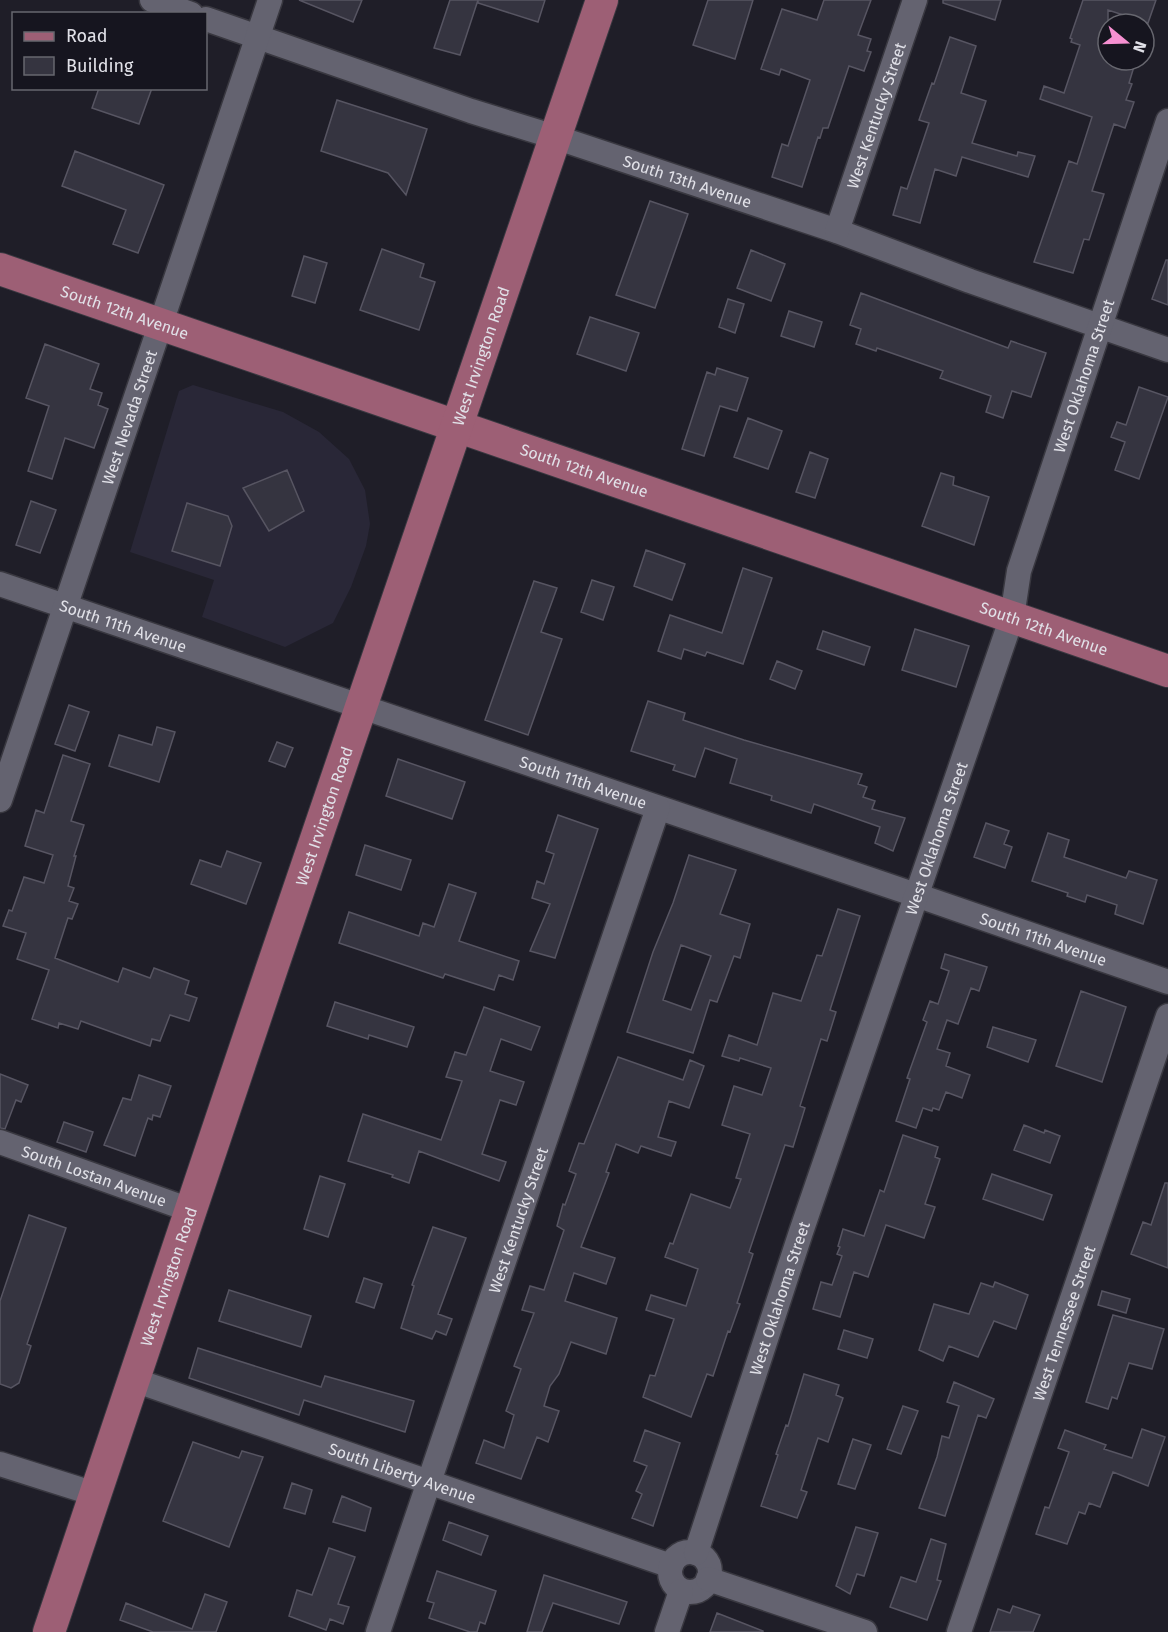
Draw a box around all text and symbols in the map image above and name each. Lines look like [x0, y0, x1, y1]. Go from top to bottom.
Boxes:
legend [12, 12, 207, 90]
north arrow [1096, 12, 1156, 72]
text: Road [66, 25, 108, 47]
text: N [1129, 39, 1150, 55]
street label: West Kentucky Street [843, 40, 910, 191]
text: Building [66, 55, 134, 77]
street label: South 13th Avenue [621, 151, 754, 211]
street label: South 12th Avenue [58, 281, 191, 343]
street label: West Irvington Road [448, 284, 513, 428]
street label: West Oklahoma Street [1049, 296, 1118, 455]
street label: West Nevada Street [98, 347, 161, 487]
street label: South 12th Avenue [518, 439, 651, 501]
street label: South 11th Avenue [57, 595, 189, 656]
street label: South 12th Avenue [977, 597, 1110, 659]
street label: West Irvington Road [291, 744, 356, 888]
street label: South 11th Avenue [517, 752, 649, 812]
street label: West Oklahoma Street [901, 759, 971, 917]
street label: South 11th Avenue [977, 908, 1109, 970]
street label: South Lostan Avenue [19, 1141, 169, 1210]
street label: West Kentucky Street [484, 1144, 552, 1296]
street label: West Irvington Road [136, 1204, 201, 1349]
street label: West Oklahoma Street [745, 1219, 814, 1378]
street label: West Tennessee Street [1029, 1243, 1099, 1403]
street label: South Liberty Avenue [326, 1439, 479, 1507]

